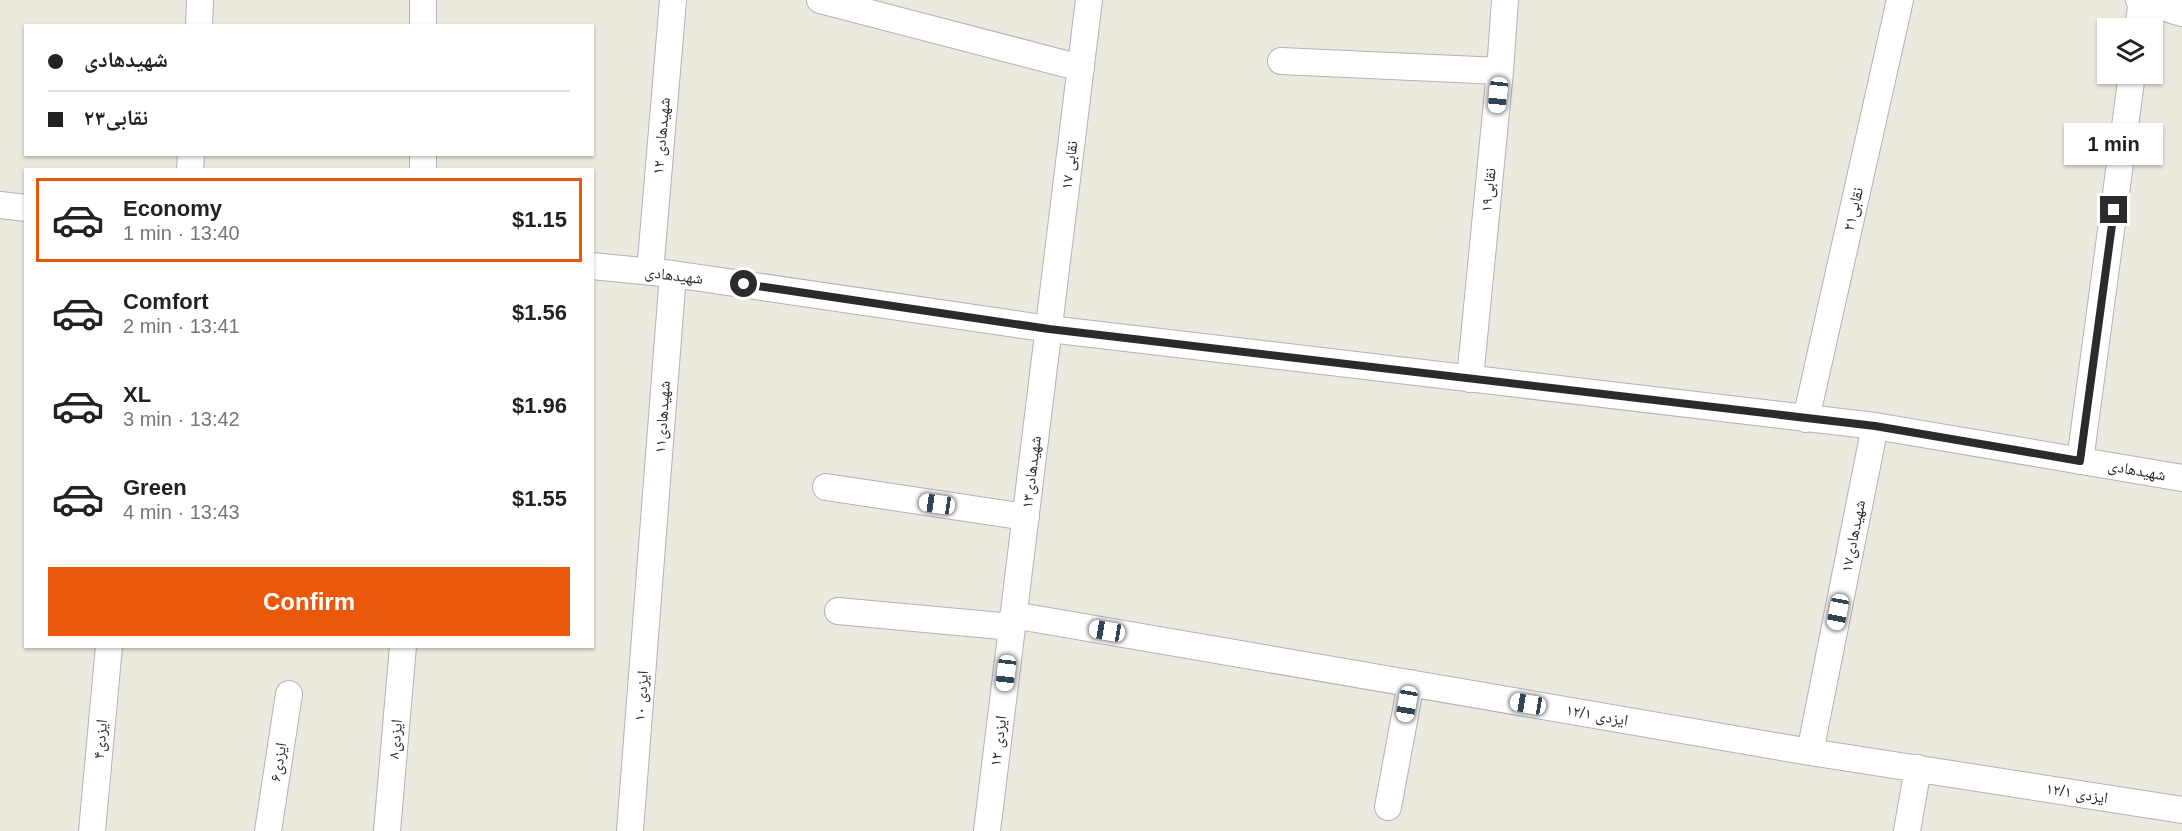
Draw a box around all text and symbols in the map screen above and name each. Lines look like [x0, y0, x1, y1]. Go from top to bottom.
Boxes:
map controls [2097, 18, 2163, 84]
button: layers [2097, 18, 2163, 84]
text: شهیدهادی [84, 47, 168, 72]
car [1487, 76, 1509, 114]
street label: شهیدهادی ۱۲ [649, 97, 675, 176]
text: نقابی۲۳ [84, 105, 148, 130]
callout: 1 min [2064, 123, 2164, 165]
text: 1 min [2087, 133, 2140, 155]
street label: نقابی ۱۷ [1058, 140, 1082, 191]
street label: نقابی۱۹ [1477, 167, 1501, 213]
street label: نقابی۲۱ [1840, 185, 1868, 233]
icon: car [51, 193, 105, 247]
text: Economy [123, 196, 222, 221]
route end [2100, 196, 2127, 223]
text: $1.15 [512, 207, 567, 232]
text: 1 min · 13:40 [123, 222, 240, 244]
street label: شهیدهادی [644, 263, 704, 289]
route start [730, 270, 757, 297]
icon: car [51, 286, 105, 340]
text: Comfort [123, 289, 209, 314]
text: $1.56 [512, 300, 567, 325]
text: 2 min · 13:41 [123, 315, 240, 337]
icon: car [51, 379, 105, 433]
street label: شهیدهادی۱۱ [651, 380, 675, 454]
text: XL [123, 382, 151, 407]
text: $1.96 [512, 393, 567, 418]
text: 3 min · 13:42 [123, 408, 240, 430]
street label: شهیدهادی۱۳ [1018, 435, 1046, 510]
street label: شهیدهادی [2106, 457, 2167, 485]
icon: car [51, 472, 105, 526]
text: Green [123, 475, 187, 500]
text: $1.55 [512, 486, 567, 511]
car [918, 493, 956, 515]
street label: شهیدهادی۱۷ [1838, 499, 1870, 574]
text: 4 min · 13:43 [123, 501, 240, 523]
button: Confirm [48, 567, 570, 636]
car [1826, 593, 1850, 631]
car [1088, 619, 1126, 643]
car [995, 654, 1017, 692]
street label: ایزدی ۱۰ [631, 670, 653, 722]
car [1395, 685, 1419, 723]
car [1509, 692, 1547, 716]
street label: ایزدی ۱۲/۱ [1564, 701, 1629, 731]
street label: ایزدی ۱۲ [986, 715, 1012, 768]
street label: ایزدی۴ [90, 719, 112, 760]
street label: ایزدی۸ [385, 719, 407, 760]
street label: ایزدی۶ [267, 741, 291, 783]
street label: ایزدی ۱۲/۱ [2044, 780, 2109, 808]

